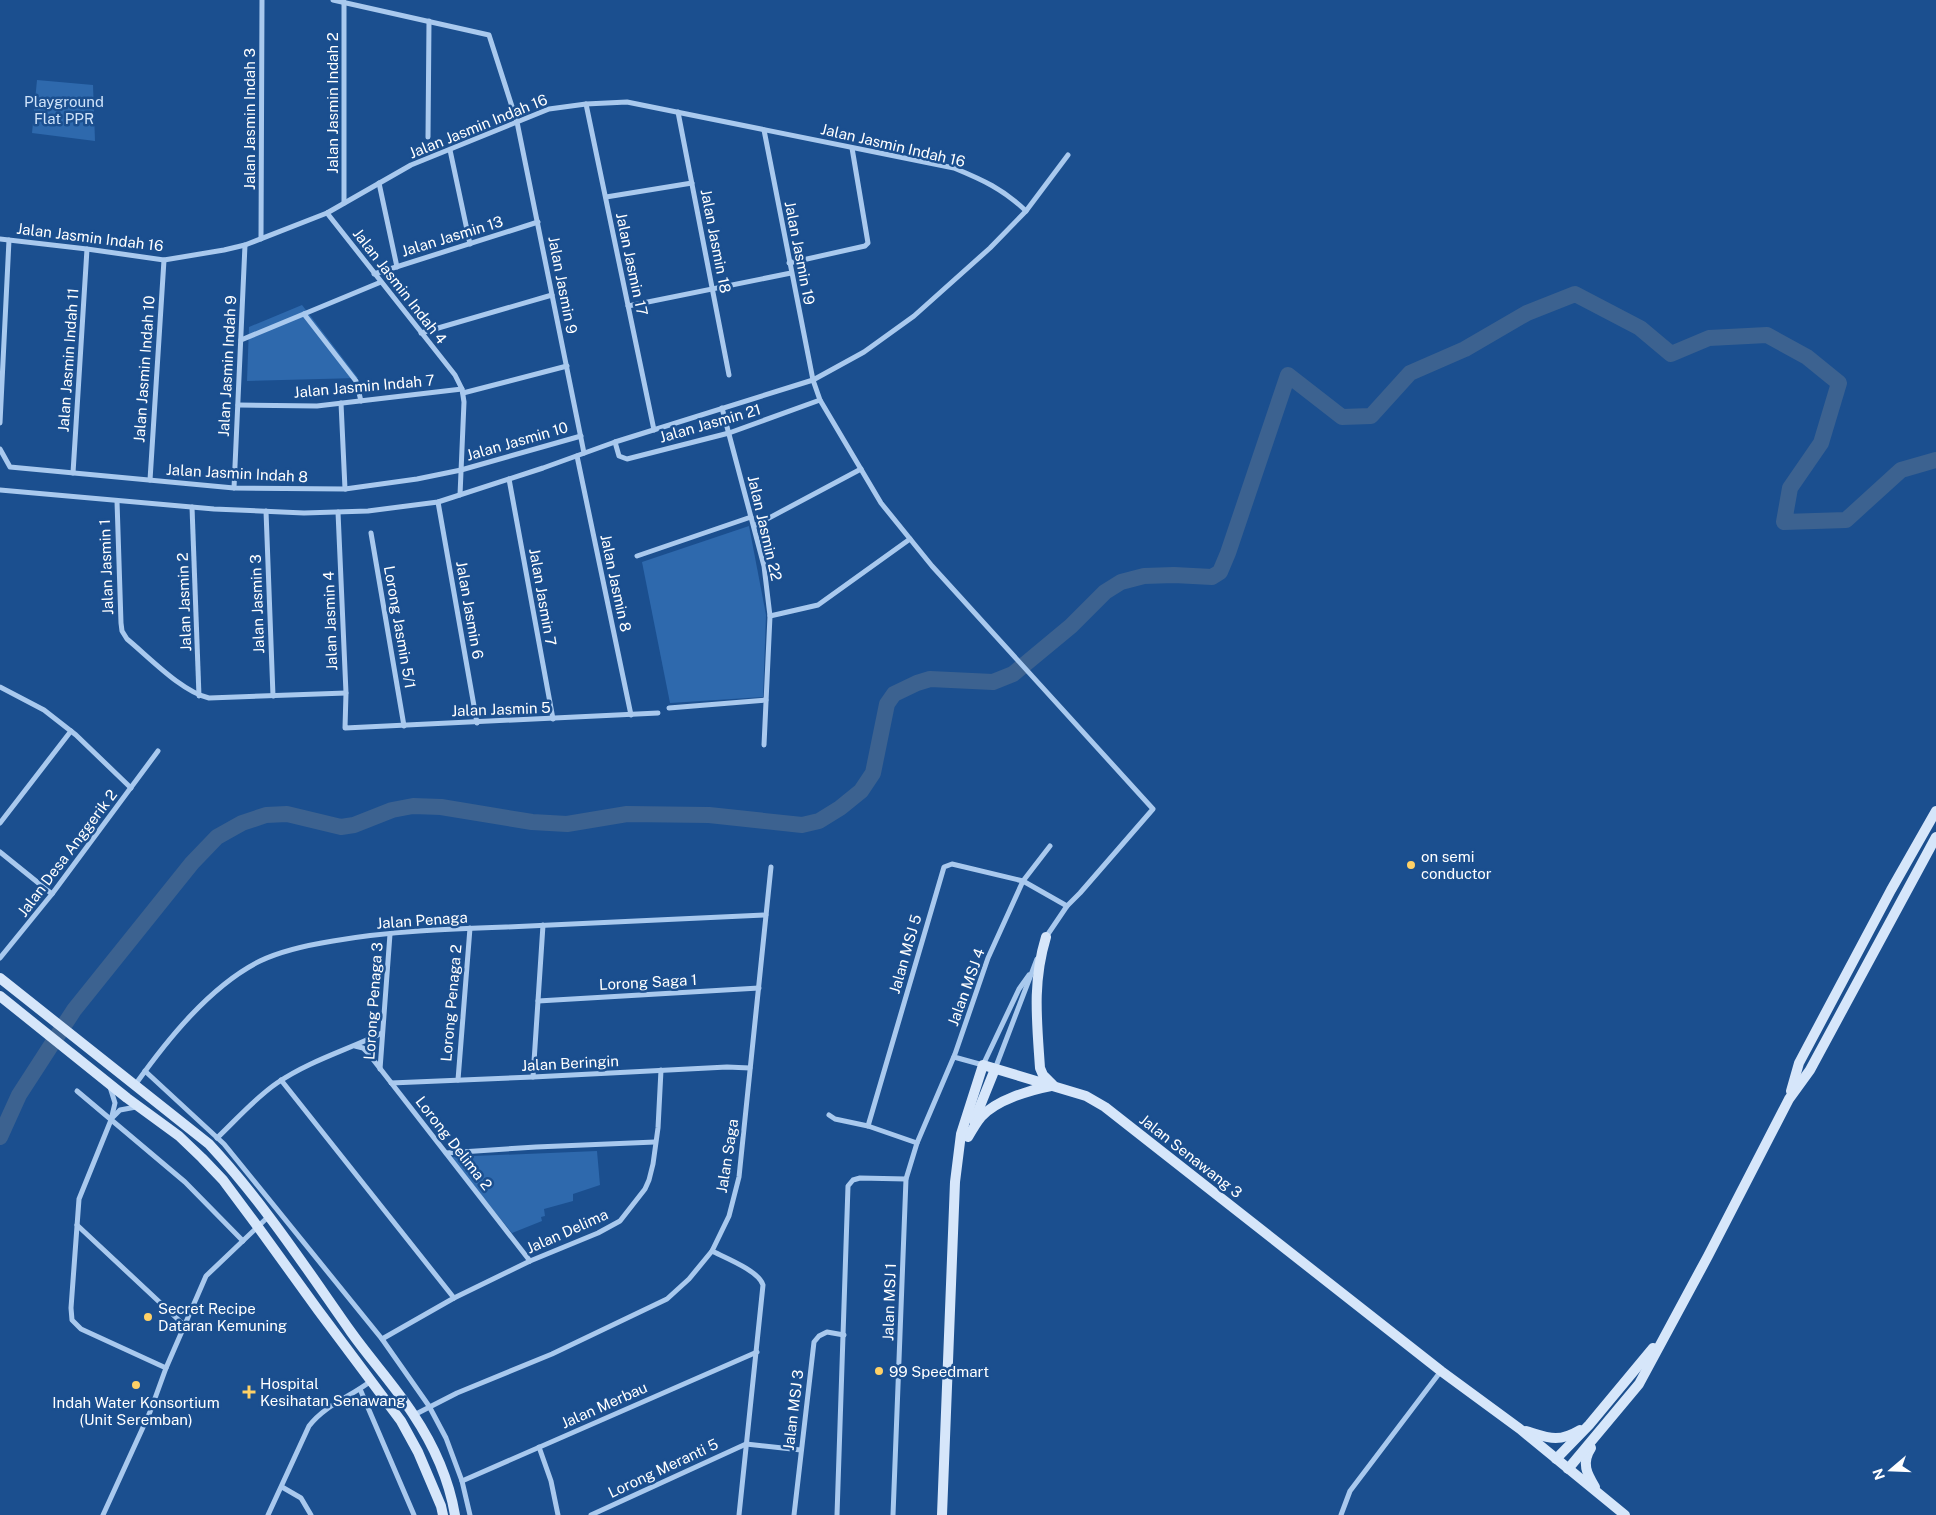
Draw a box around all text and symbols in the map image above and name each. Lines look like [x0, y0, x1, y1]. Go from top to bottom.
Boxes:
street label: Jalan Jasmin Indah 2 [324, 32, 341, 174]
street label: Jalan Jasmin Indah 3 [241, 48, 258, 190]
street label: Jalan Jasmin Indah 16 [406, 90, 550, 162]
park label: Playground Flat PPR [24, 93, 104, 127]
street label: Jalan Jasmin Indah 16 [819, 120, 967, 170]
street label: Jalan Jasmin 18 [698, 187, 734, 295]
street label: Jalan Jasmin 19 [782, 200, 818, 306]
street label: Jalan Jasmin 17 [613, 211, 651, 317]
street label: Jalan Jasmin 13 [399, 212, 505, 260]
street label: Jalan Jasmin Indah 16 [16, 220, 164, 254]
street label: Jalan Jasmin Indah 4 [350, 225, 450, 347]
street label: Jalan Jasmin 9 [545, 235, 581, 335]
street label: Jalan Jasmin Indah 11 [54, 287, 82, 433]
street label: Jalan Jasmin Indah 10 [130, 295, 158, 443]
street label: Jalan Jasmin Indah 9 [215, 295, 239, 437]
street label: Jalan Jasmin Indah 7 [293, 371, 435, 401]
street label: Jalan Jasmin 21 [657, 400, 763, 446]
street label: Jalan Jasmin 10 [464, 418, 570, 464]
street label: Jalan Jasmin Indah 8 [166, 461, 308, 485]
street label: Jalan Jasmin 22 [745, 474, 785, 582]
street label: Jalan Jasmin 1 [96, 519, 116, 615]
street label: Jalan Jasmin 8 [597, 533, 635, 633]
street label: Jalan Jasmin 7 [526, 547, 560, 647]
street label: Jalan Jasmin 2 [174, 552, 194, 652]
street label: Jalan Jasmin 3 [247, 554, 267, 654]
street label: Jalan Jasmin 6 [453, 560, 487, 660]
street label: Lorong Jasmin 5/1 [381, 564, 419, 690]
street label: Jalan Jasmin 4 [320, 571, 340, 671]
street label: Jalan Jasmin 5 [451, 699, 551, 719]
street label: Jalan Desa Anggerik 2 [14, 786, 120, 920]
place label: on semi conductor [1421, 848, 1492, 882]
marker: on semi conductor [1405, 859, 1417, 871]
street label: Jalan Penaga [376, 908, 468, 932]
street label: Jalan MSJ 5 [886, 912, 924, 996]
street label: Lorong Penaga 3 [360, 942, 386, 1060]
street label: Lorong Penaga 2 [437, 944, 465, 1062]
street label: Jalan MSJ 4 [944, 946, 988, 1028]
street label: Lorong Saga 1 [599, 971, 697, 993]
street label: Jalan Beringin [521, 1052, 619, 1074]
street label: Lorong Delima 2 [412, 1093, 496, 1193]
street label: Jalan Senawang 3 [1136, 1111, 1246, 1201]
street label: Jalan Saga [713, 1118, 741, 1194]
street label: Jalan Delima [524, 1205, 610, 1257]
street label: Jalan MSJ 1 [879, 1263, 899, 1341]
place label: Secret Recipe Dataran Kemuning [158, 1300, 287, 1334]
marker: Secret Recipe Dataran Kemuning [142, 1311, 154, 1323]
place label: 99 Speedmart [889, 1363, 989, 1380]
marker: 99 Speedmart [873, 1365, 885, 1377]
street label: Jalan MSJ 3 [780, 1369, 806, 1451]
place label: Hospital Kesihatan Senawang [260, 1375, 406, 1409]
street label: Jalan Merbau [558, 1378, 650, 1432]
marker: Indah Water Konsortium (Unit Seremban) [130, 1379, 142, 1391]
marker: Hospital Kesihatan Senawang [242, 1385, 256, 1399]
place label: Indah Water Konsortium (Unit Seremban) [52, 1394, 220, 1428]
street label: Lorong Meranti 5 [605, 1435, 721, 1501]
north arrow [1866, 1445, 1916, 1495]
text: N [1869, 1466, 1888, 1482]

